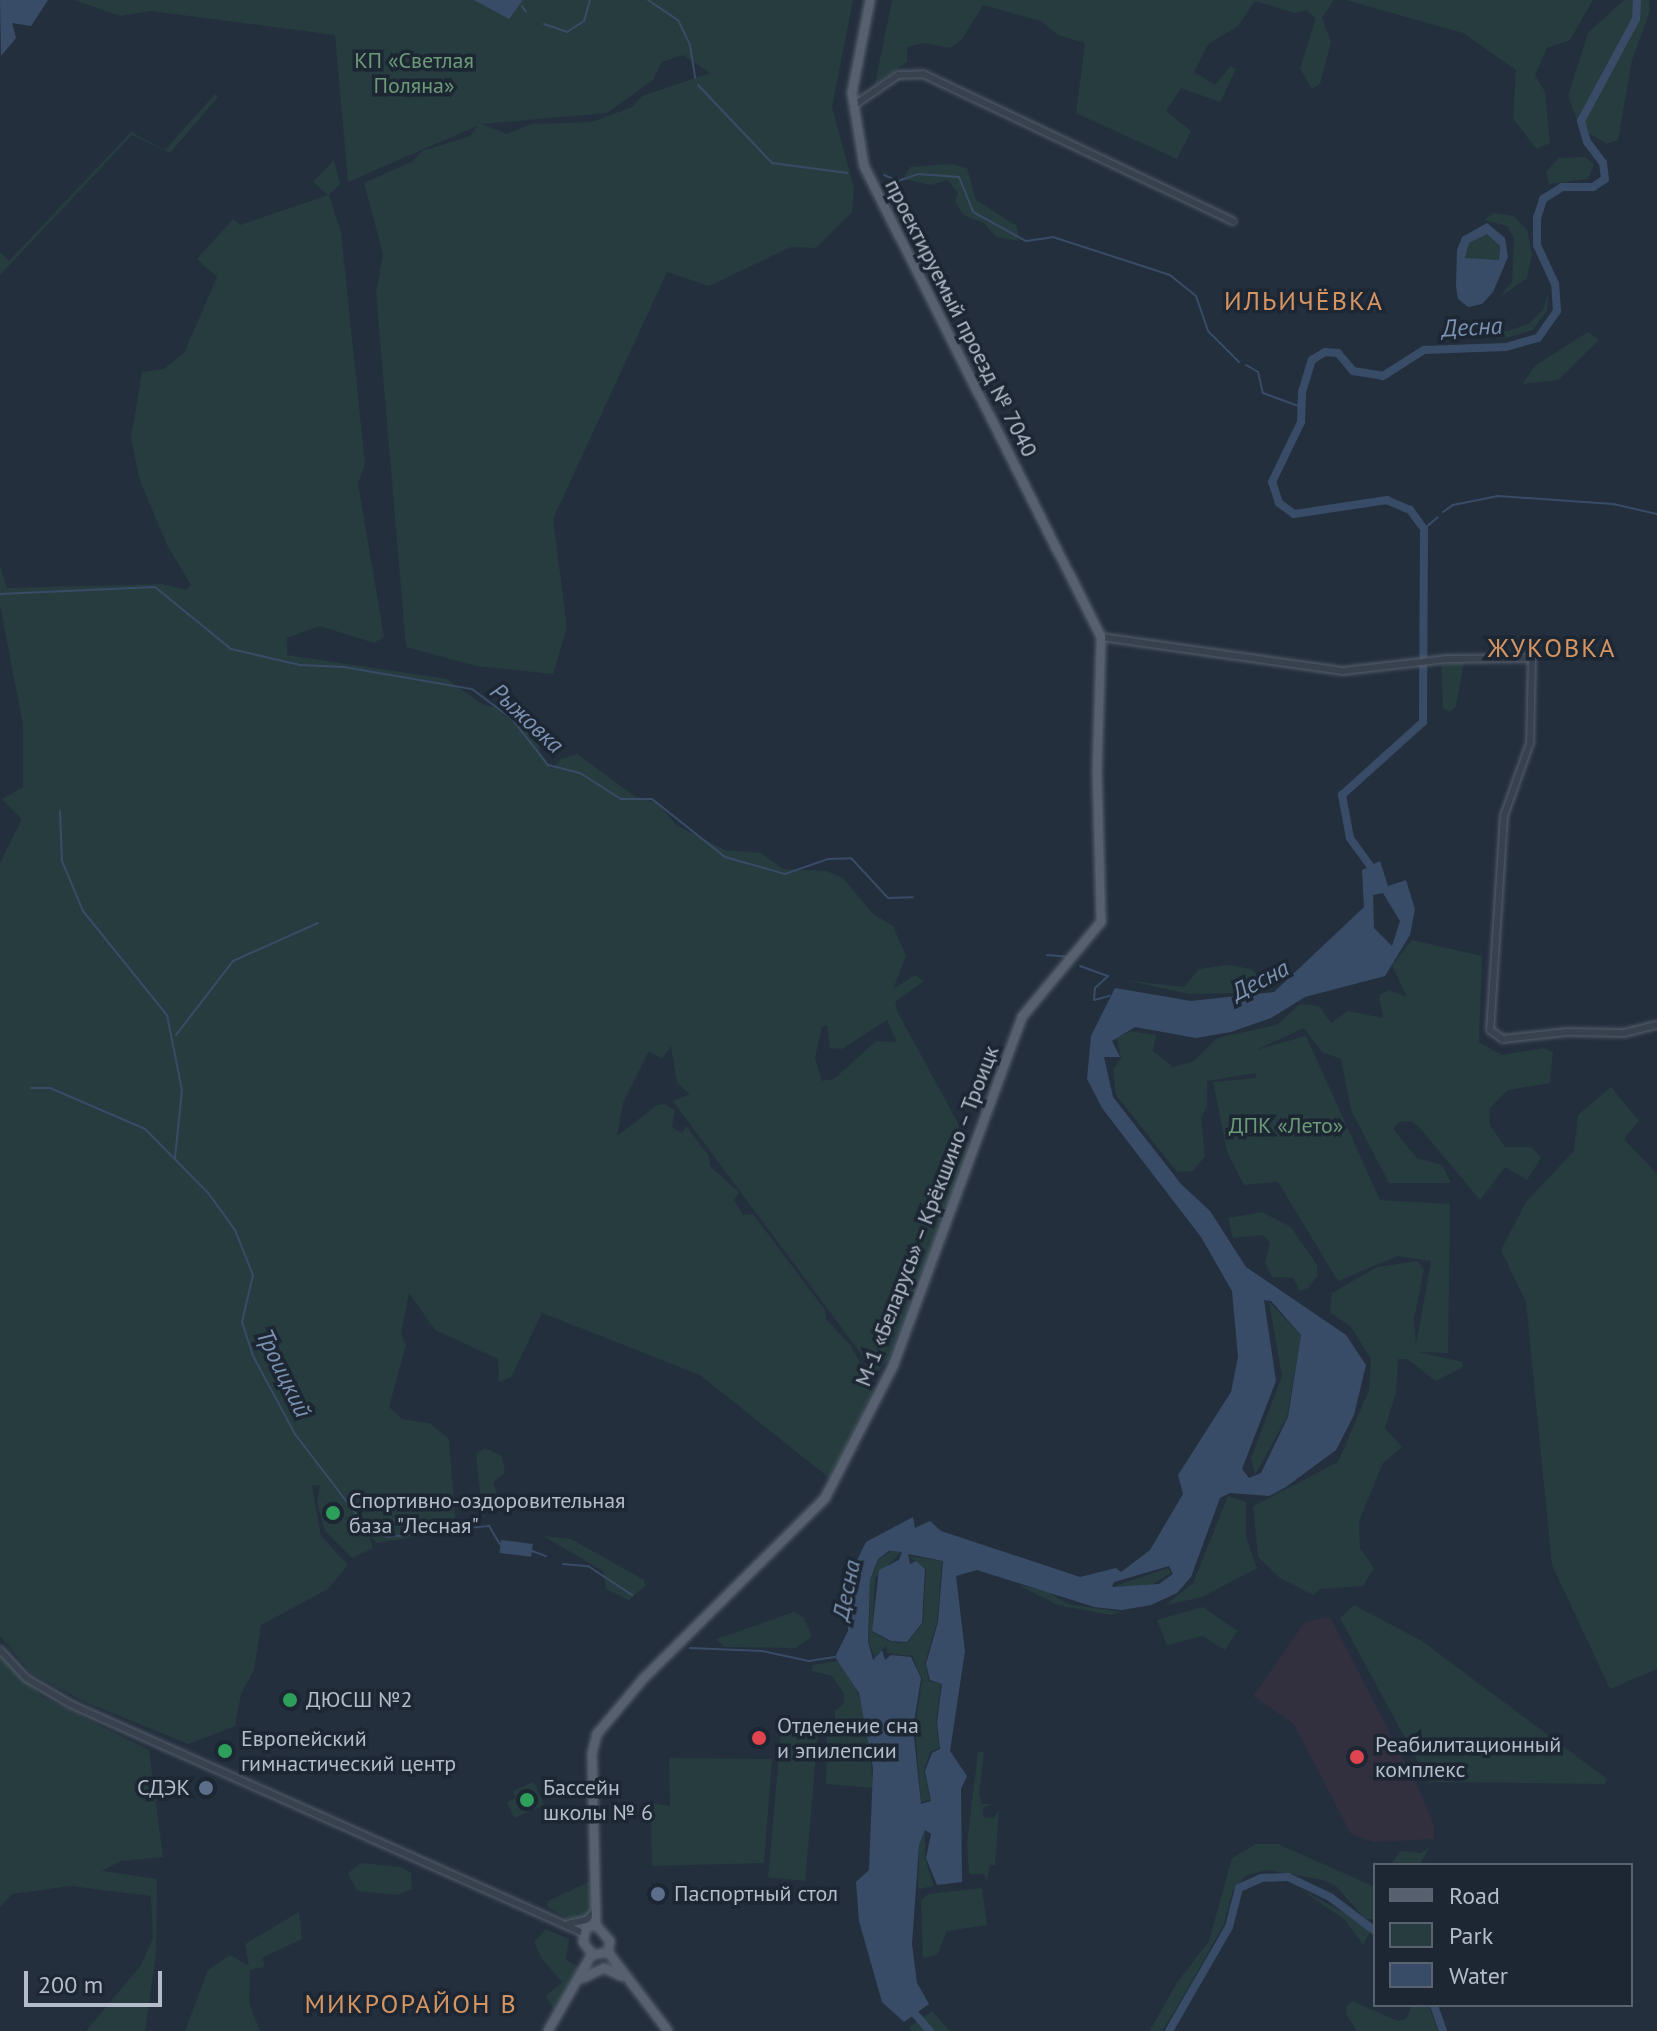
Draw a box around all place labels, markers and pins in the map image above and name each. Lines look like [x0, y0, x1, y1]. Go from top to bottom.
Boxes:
place label: Спортивно-оздоровительная база "Лесная" [349, 1487, 625, 1538]
marker: Спортивно-оздоровительная база "Лесная" [324, 1504, 342, 1522]
place label: ДЮСШ №2 [306, 1687, 413, 1713]
marker: ДЮСШ №2 [281, 1691, 299, 1709]
place label: Отделение сна и эпилепсии [777, 1712, 919, 1764]
place label: Европейский гимнастический центр [241, 1725, 456, 1776]
marker: Отделение сна и эпилепсии [748, 1727, 770, 1749]
place label: Реабилитационный комплекс [1375, 1731, 1561, 1782]
marker: Европейский гимнастический центр [216, 1742, 234, 1760]
marker: Реабилитационный комплекс [1346, 1746, 1368, 1768]
place label: Бассейн школы № 6 [543, 1774, 653, 1826]
place label: СДЭК [137, 1775, 190, 1801]
marker: СДЭК [197, 1779, 215, 1797]
marker: Бассейн школы № 6 [518, 1791, 536, 1809]
place label: Паспортный стол [674, 1881, 838, 1907]
marker: Паспортный стол [649, 1885, 667, 1903]

